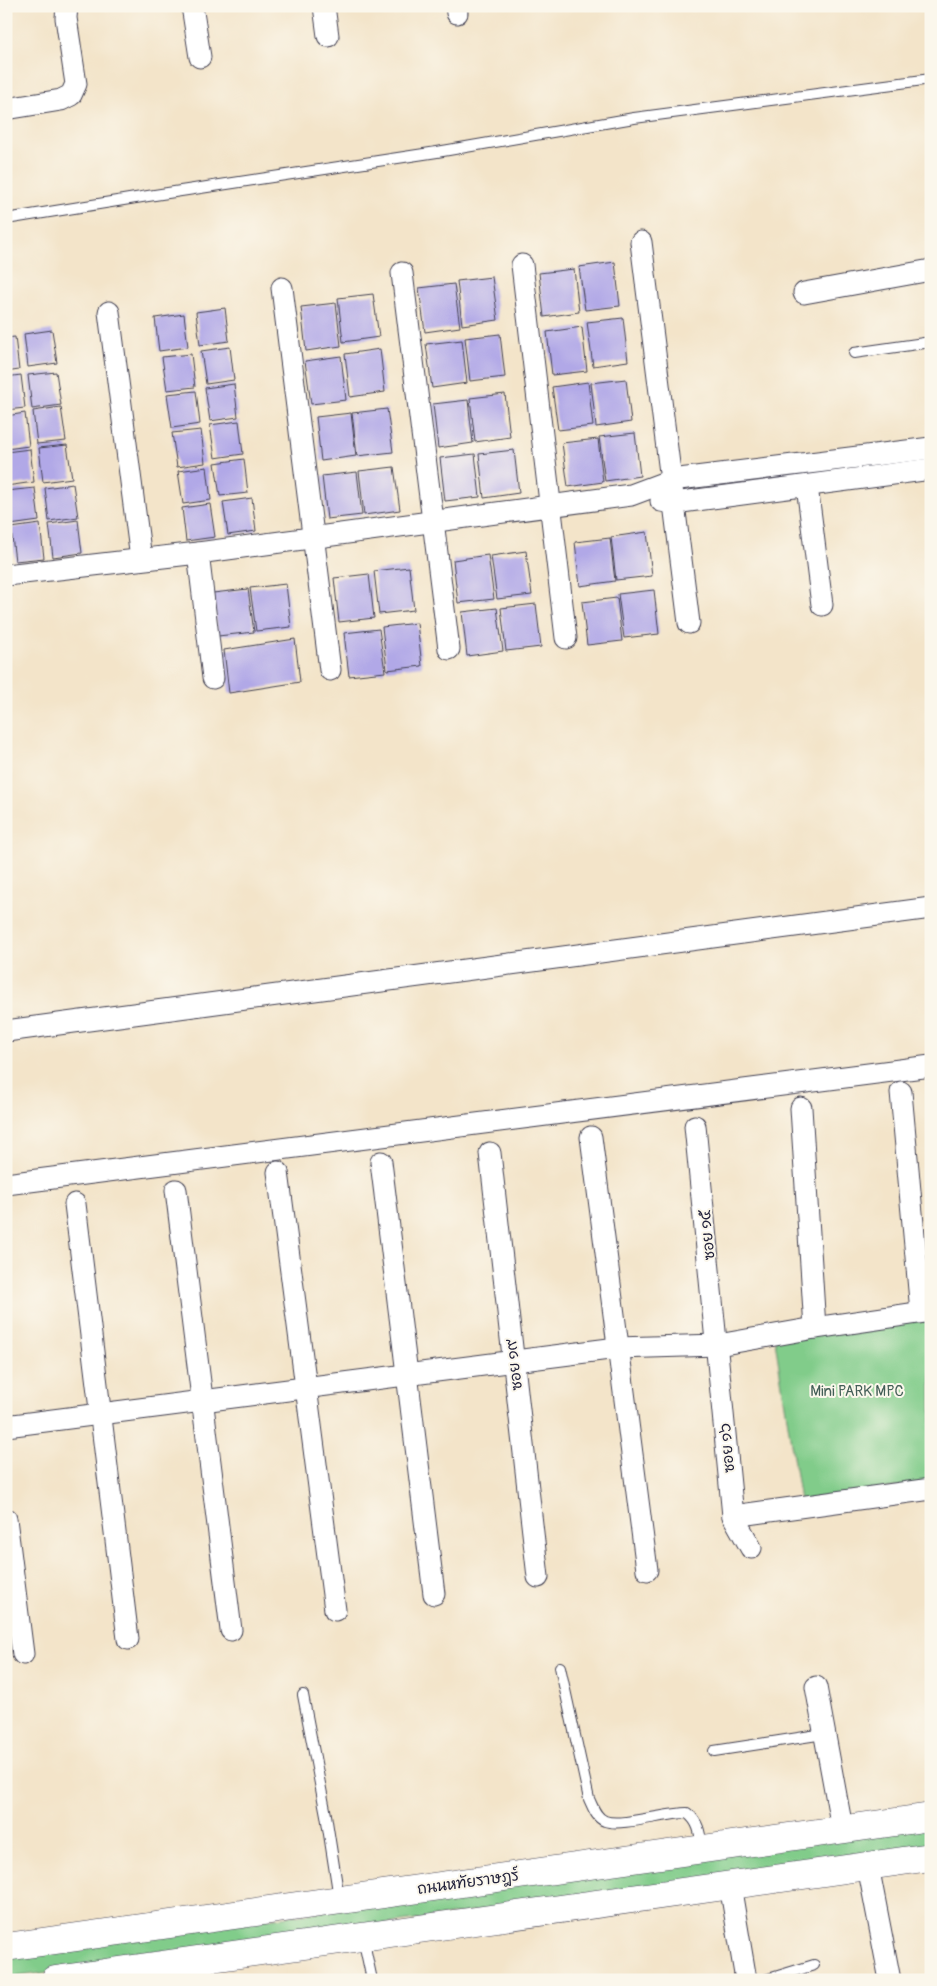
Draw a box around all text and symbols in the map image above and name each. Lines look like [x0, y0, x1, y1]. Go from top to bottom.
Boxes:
street label: ซอย ๑๕ [695, 1208, 720, 1261]
street label: ซอย ๑๙ [502, 1337, 527, 1391]
park label: Mini PARK MPC [810, 1382, 904, 1401]
street label: ซอย ๑๖ [716, 1422, 739, 1473]
street label: ถนนหทัยราษฎร์ [416, 1865, 521, 1899]

